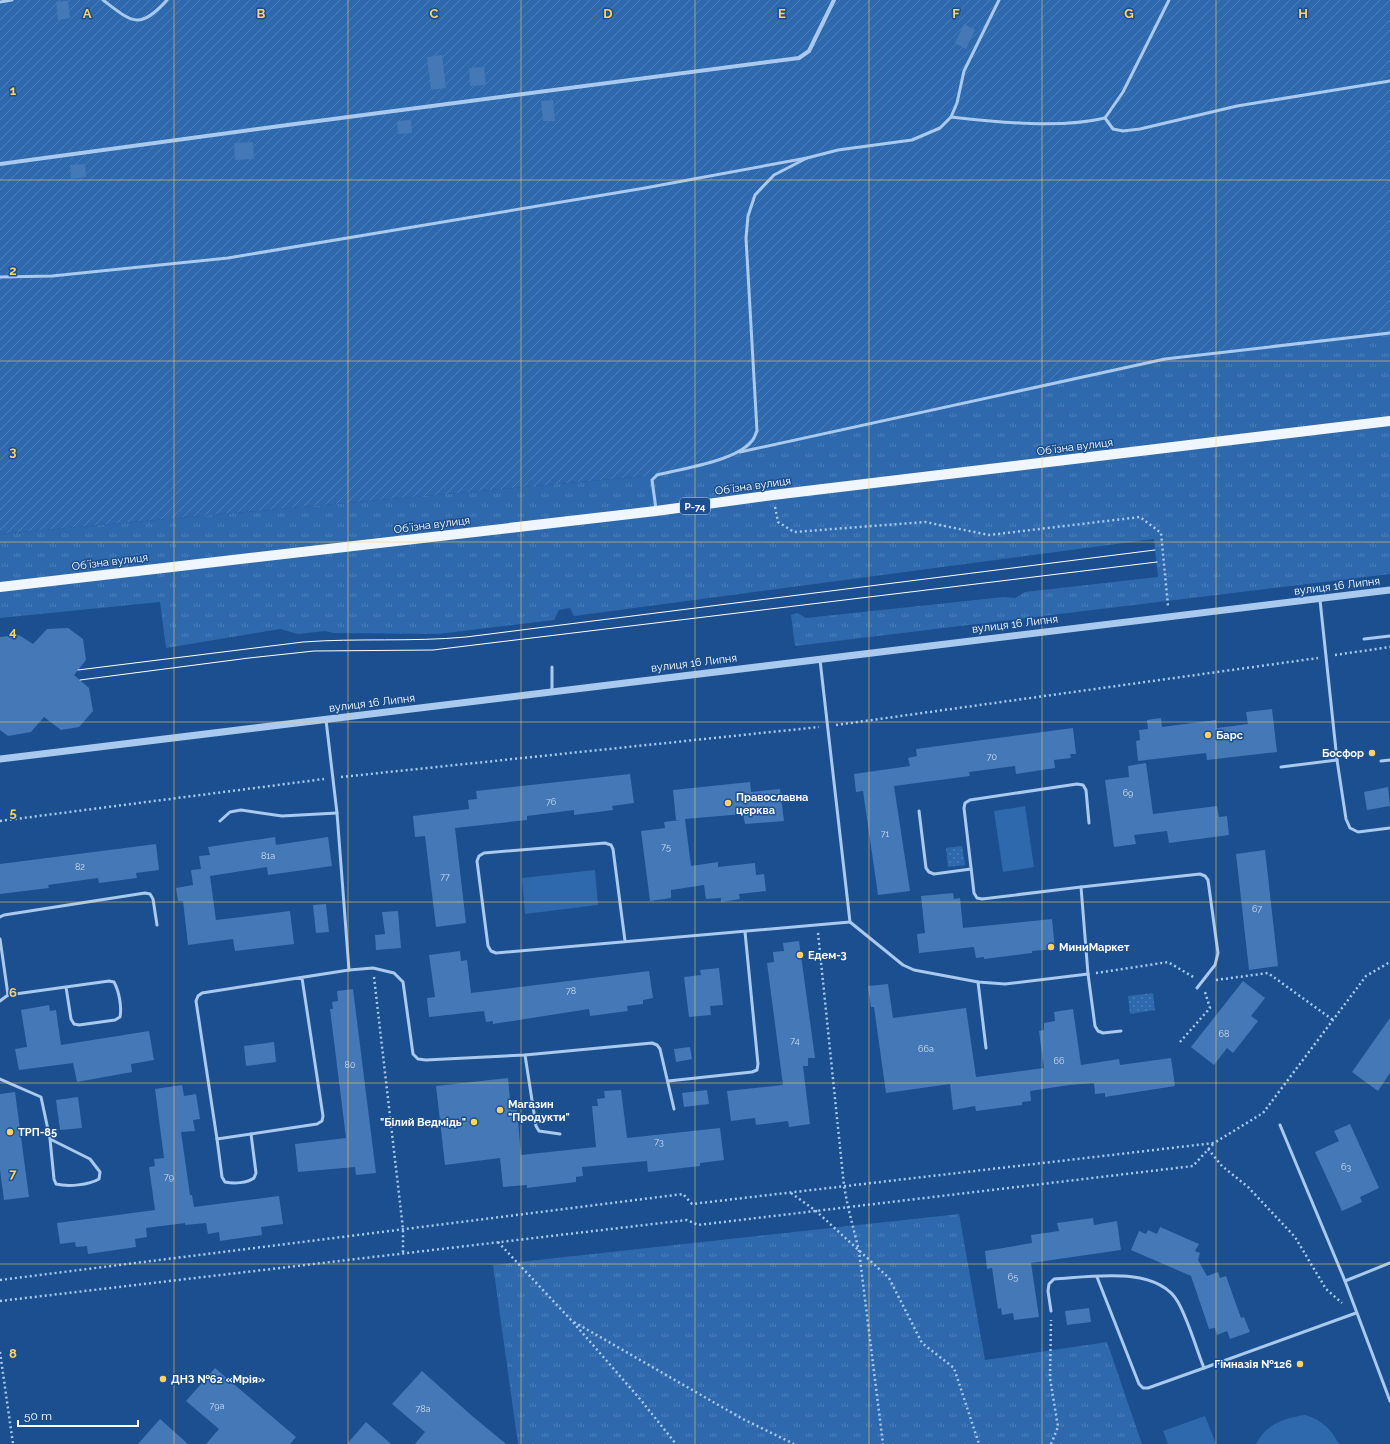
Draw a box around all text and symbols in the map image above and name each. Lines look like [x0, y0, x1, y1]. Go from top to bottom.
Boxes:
text: A [83, 6, 92, 21]
text: B [257, 6, 266, 21]
text: C [430, 6, 439, 21]
text: D [603, 6, 613, 21]
text: E [778, 6, 786, 21]
text: F [952, 6, 960, 21]
text: G [1124, 6, 1134, 21]
text: H [1298, 6, 1308, 21]
text: 1 [10, 83, 17, 98]
text: 2 [9, 263, 17, 278]
street label: Обʼїзна вулиця [1036, 436, 1114, 458]
text: 3 [9, 444, 17, 459]
street label: Обʼїзна вулиця [714, 474, 792, 498]
road number: Р-74 [680, 498, 710, 514]
street label: Обʼїзна вулиця [393, 514, 471, 536]
street label: Обʼїзна вулиця [71, 551, 149, 573]
street label: вулиця 16 Липня [1293, 574, 1381, 598]
street label: вулиця 16 Липня [971, 612, 1059, 636]
text: 4 [9, 624, 17, 639]
street label: вулиця 16 Липня [650, 651, 738, 675]
street label: вулиця 16 Липня [328, 691, 416, 715]
place label: Барс [1216, 729, 1243, 742]
marker: Барс [1203, 730, 1213, 740]
place label: Босфор [1322, 747, 1364, 760]
marker: Босфор [1367, 748, 1377, 758]
house number: 70 [987, 752, 998, 762]
house number: 69 [1123, 788, 1133, 798]
place label: Православна церква [736, 791, 808, 817]
house number: 76 [546, 797, 557, 807]
marker: Православна церква [723, 798, 733, 808]
text: 5 [9, 805, 17, 820]
house number: 71 [881, 829, 889, 839]
house number: 75 [661, 842, 671, 852]
house number: 81а [261, 851, 275, 861]
house number: 82 [75, 862, 85, 872]
house number: 77 [440, 872, 450, 882]
house number: 67 [1252, 904, 1262, 914]
place label: МиниМаркет [1059, 941, 1130, 954]
marker: МиниМаркет [1046, 942, 1056, 952]
place label: Едем-3 [808, 949, 847, 962]
marker: Едем-3 [795, 950, 805, 960]
text: 6 [9, 985, 17, 1000]
house number: 78 [566, 986, 576, 996]
house number: 68 [1219, 1029, 1229, 1039]
house number: 74 [790, 1036, 800, 1046]
house number: 66а [918, 1044, 934, 1054]
house number: 66 [1054, 1056, 1065, 1066]
house number: 80 [345, 1060, 356, 1070]
place label: Магазин "Продукти" [508, 1098, 570, 1124]
marker: Магазин "Продукти" [495, 1105, 505, 1115]
place label: "Білий Ведмідь" [380, 1116, 466, 1129]
marker: "Білий Ведмідь" [469, 1117, 479, 1127]
place label: ТРП-85 [18, 1126, 57, 1139]
marker: ТРП-85 [5, 1127, 15, 1137]
house number: 73 [654, 1137, 664, 1147]
house number: 63 [1341, 1162, 1351, 1172]
text: 7 [9, 1166, 17, 1181]
house number: 79 [164, 1172, 174, 1182]
house number: 65 [1008, 1272, 1018, 1282]
text: 8 [9, 1346, 17, 1361]
place label: Гімназія №126 [1214, 1358, 1292, 1371]
marker: Гімназія №126 [1295, 1359, 1305, 1369]
place label: ДНЗ №62 «Мрія» [171, 1373, 265, 1386]
marker: ДНЗ №62 «Мрія» [158, 1374, 168, 1384]
house number: 79а [210, 1401, 225, 1411]
scale bar [18, 1402, 138, 1428]
house number: 78а [415, 1404, 431, 1414]
text: 50 m [24, 1409, 52, 1423]

